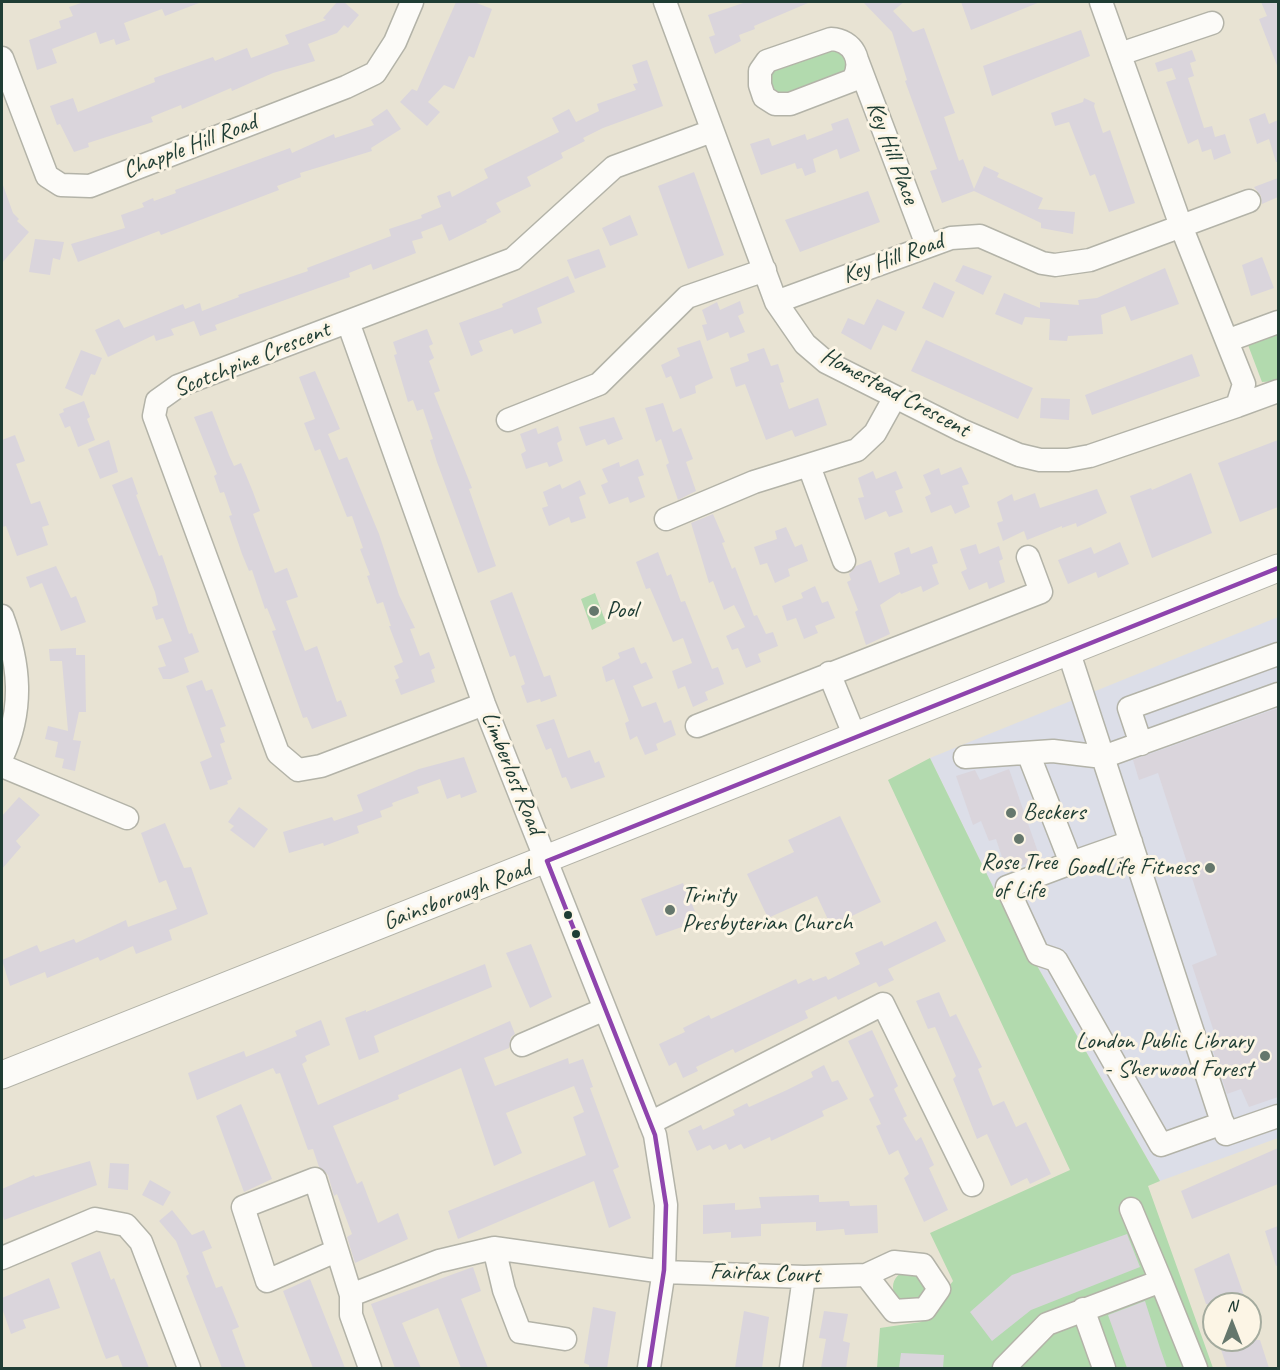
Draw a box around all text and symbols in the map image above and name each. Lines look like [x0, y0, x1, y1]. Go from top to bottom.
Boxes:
street label: Key Hill Place [859, 98, 925, 208]
street label: Chapple Hill Road [119, 108, 261, 186]
street label: Key Hill Road [839, 227, 947, 291]
street label: Scotchpine Crescent [170, 316, 334, 404]
street label: Homestead Crescent [816, 342, 974, 444]
place label: Pool [606, 597, 637, 625]
marker: Pool [587, 604, 601, 618]
street label: Limberlost Road [474, 707, 550, 839]
place label: Beckers [1023, 799, 1085, 827]
marker: Beckers [1004, 806, 1018, 820]
marker: Rose Tree of Life [1012, 832, 1026, 846]
place label: Rose Tree of Life [981, 849, 1057, 905]
place label: GoodLife Fitness [1066, 854, 1198, 882]
street label: Gainsborough Road [379, 855, 535, 937]
marker: GoodLife Fitness [1203, 861, 1217, 875]
place label: Trinity Presbyterian Church [682, 882, 852, 938]
marker: Trinity Presbyterian Church [663, 903, 677, 917]
unlabelled marker [562, 909, 574, 921]
unlabelled marker [570, 928, 582, 940]
place label: London Public Library - Sherwood Forest [1076, 1028, 1253, 1084]
marker: London Public Library - Sherwood Forest [1258, 1049, 1272, 1063]
street label: Fairfax Court [710, 1258, 820, 1290]
north arrow [1202, 1292, 1262, 1352]
text: N [1227, 1296, 1237, 1316]

